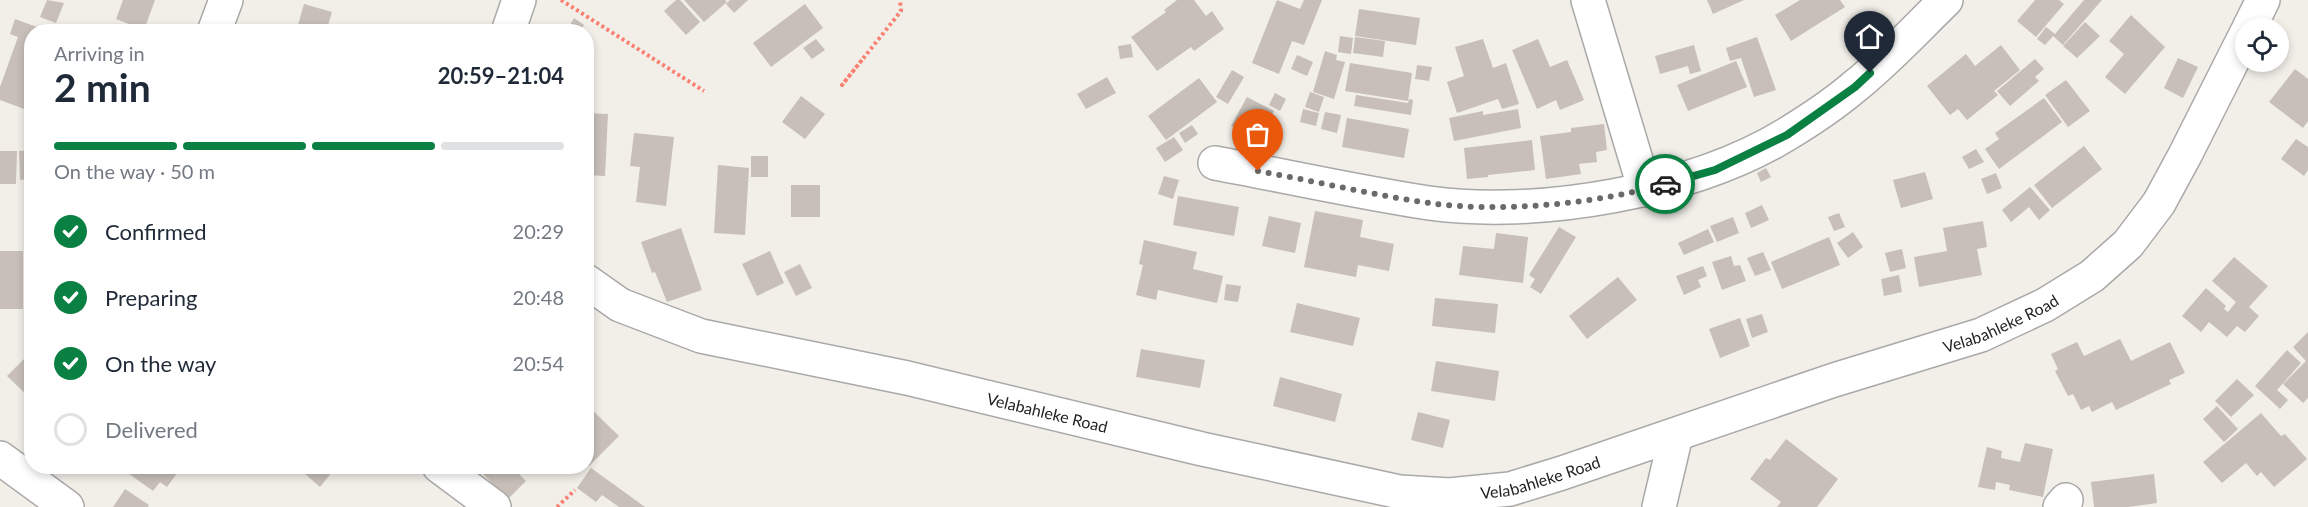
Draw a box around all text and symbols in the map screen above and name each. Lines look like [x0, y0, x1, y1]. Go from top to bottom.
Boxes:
pin [1844, 11, 1895, 73]
map controls [2235, 18, 2289, 72]
button: locate [2235, 18, 2289, 72]
icon: home [1853, 20, 1886, 53]
text: Arriving in [54, 41, 145, 65]
text: 20:59–21:04 [438, 62, 564, 89]
text: 2 min [54, 64, 151, 110]
pin [1232, 109, 1283, 171]
icon: bag [1241, 118, 1274, 151]
courier [1635, 154, 1695, 214]
text: On the way · 50 m [54, 159, 215, 183]
icon: car [1649, 168, 1682, 201]
icon: check [54, 215, 87, 248]
text: Confirmed [105, 218, 207, 245]
text: 20:29 [513, 219, 564, 243]
icon: check [54, 281, 87, 314]
text: Preparing [105, 284, 197, 311]
text: 20:48 [513, 285, 564, 309]
street label: Velabahleke Road [1940, 290, 2062, 356]
icon: check [54, 347, 87, 380]
text: On the way [105, 350, 216, 377]
text: 20:54 [513, 351, 564, 375]
street label: Velabahleke Road [985, 388, 1110, 436]
text: Delivered [105, 416, 198, 443]
street label: Velabahleke Road [1479, 451, 1602, 501]

